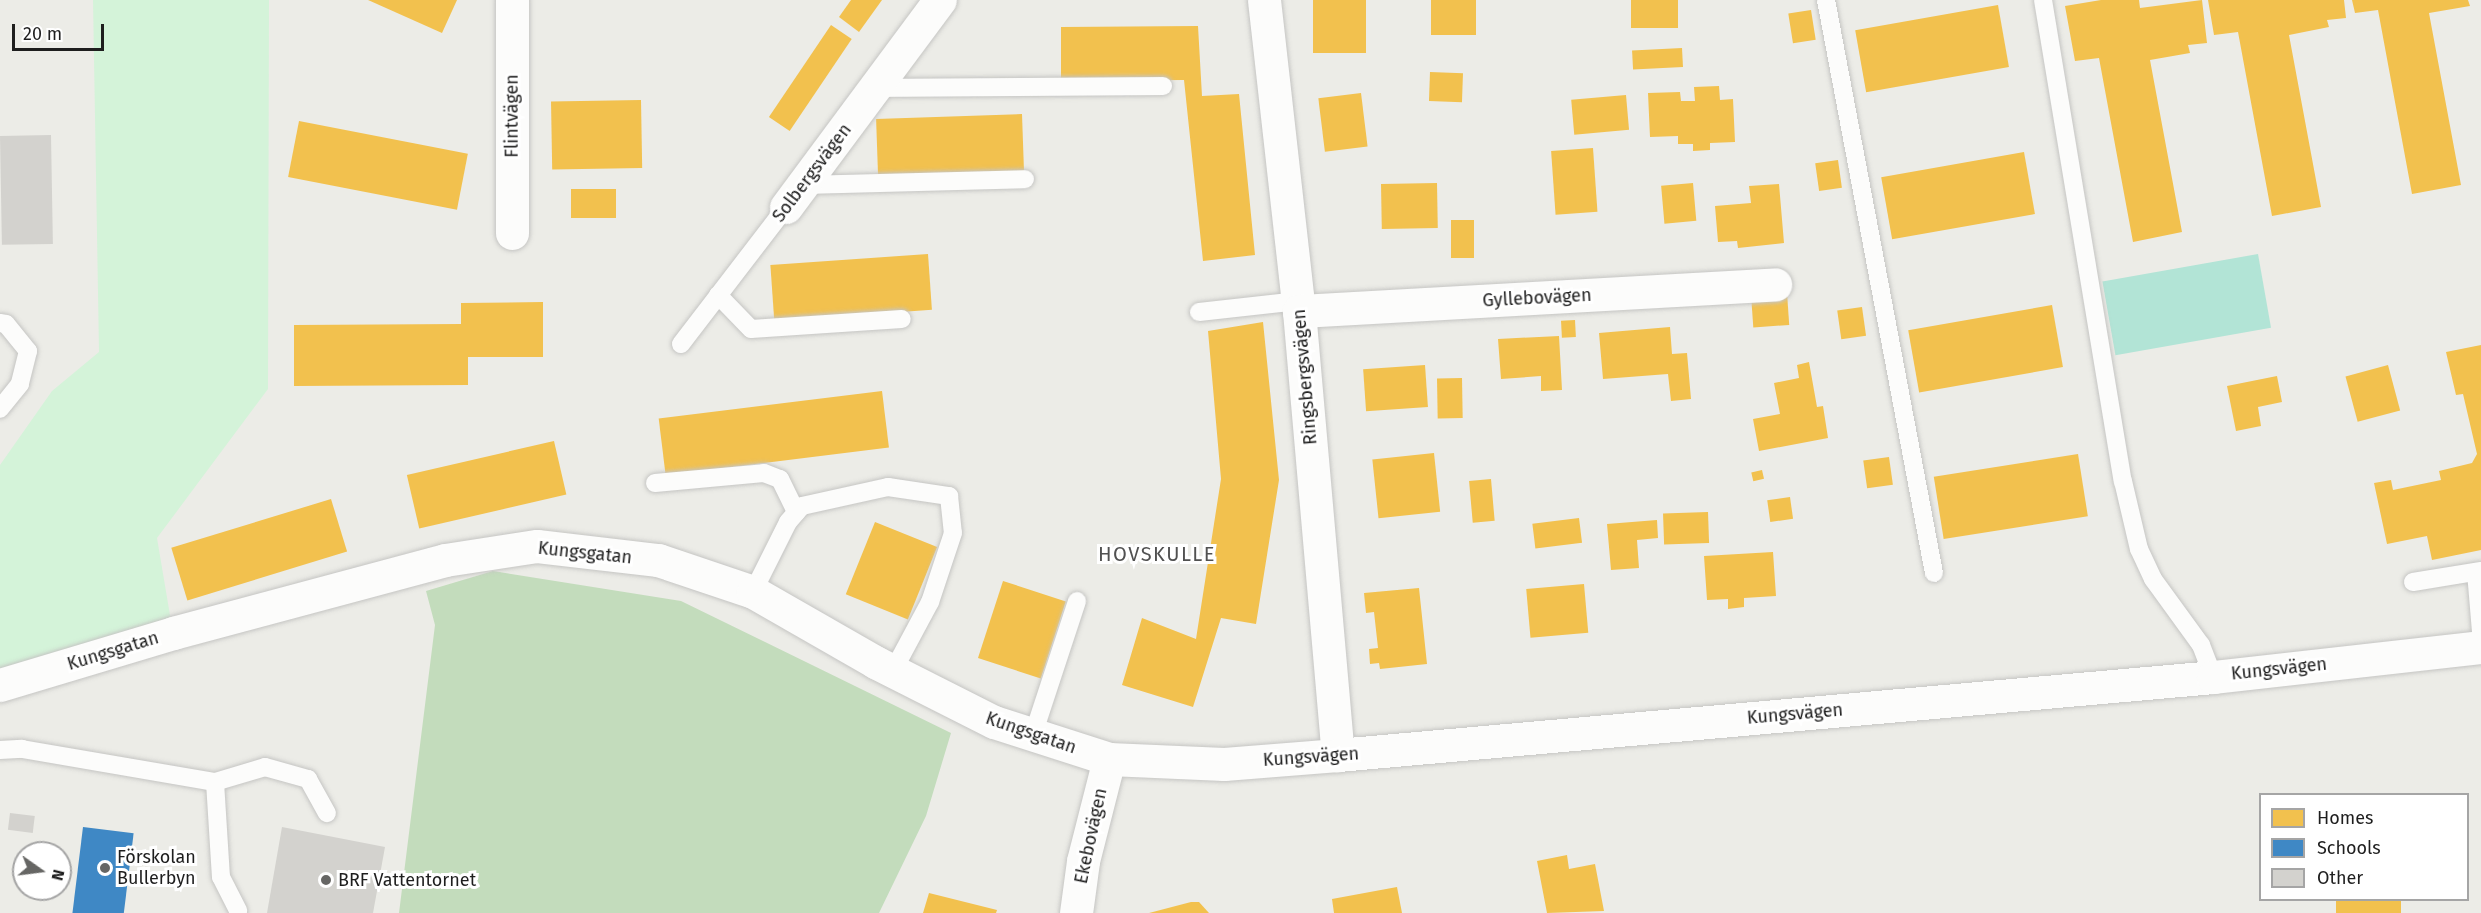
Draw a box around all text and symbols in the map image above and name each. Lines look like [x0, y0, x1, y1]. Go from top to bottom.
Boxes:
scale bar [15, 12, 106, 50]
text: 20 m [23, 23, 62, 45]
street label: Flintvägen [501, 74, 523, 158]
street label: Solbergsvägen [768, 119, 856, 227]
street label: Gyllebovägen [1482, 284, 1592, 312]
street label: Ringsbergsvägen [1288, 308, 1322, 446]
street label: Kungsgatan [537, 537, 633, 569]
district label: HOVSKULLE [1098, 542, 1216, 566]
street label: Kungsgatan [65, 627, 161, 675]
street label: Kungsvägen [2230, 653, 2328, 685]
street label: Kungsvägen [1746, 699, 1844, 729]
street label: Kungsgatan [983, 707, 1079, 759]
street label: Kungsvägen [1262, 743, 1360, 771]
street label: Ekebovägen [1070, 786, 1112, 886]
legend [2259, 793, 2469, 901]
text: Homes [2317, 807, 2373, 829]
text: Schools [2317, 837, 2381, 859]
north arrow [12, 841, 72, 901]
place label: Förskolan Bullerbyn [117, 847, 196, 890]
marker: Förskolan Bullerbyn [98, 861, 112, 875]
text: Other [2317, 867, 2363, 889]
text: N [48, 868, 69, 882]
place label: BRF Vattentornet [338, 869, 476, 891]
marker: BRF Vattentornet [319, 873, 333, 887]

